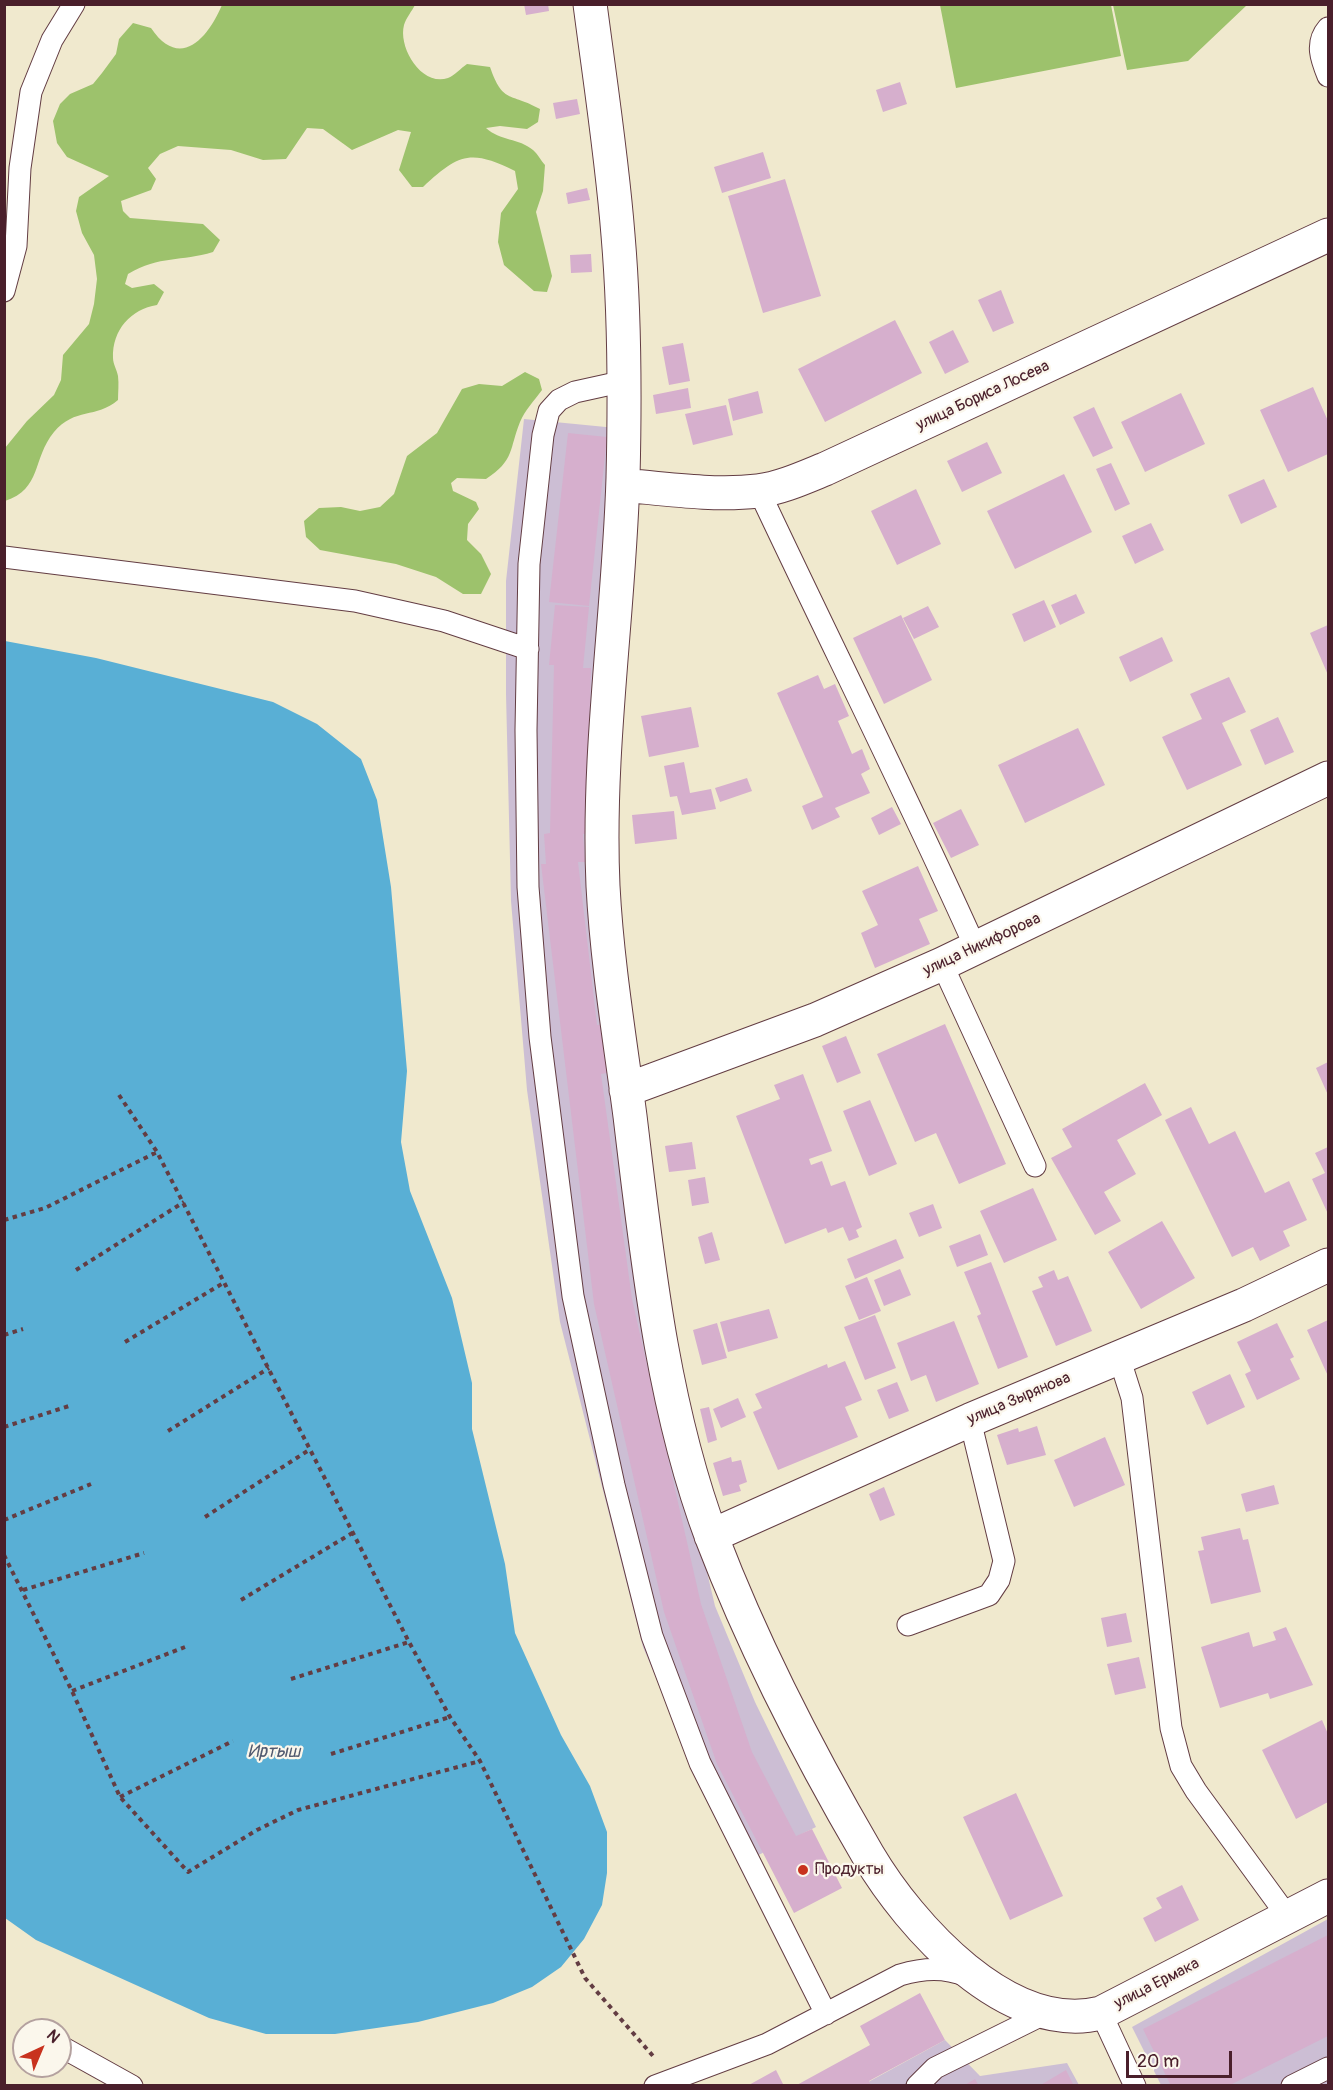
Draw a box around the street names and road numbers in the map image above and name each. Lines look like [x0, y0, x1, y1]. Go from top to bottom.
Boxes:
street label: улица Бориса Лосева [913, 357, 1053, 435]
street label: улица Никифорова [920, 909, 1044, 981]
street label: улица Зырянова [965, 1369, 1073, 1429]
street label: улица Ермака [1111, 1954, 1203, 2014]

